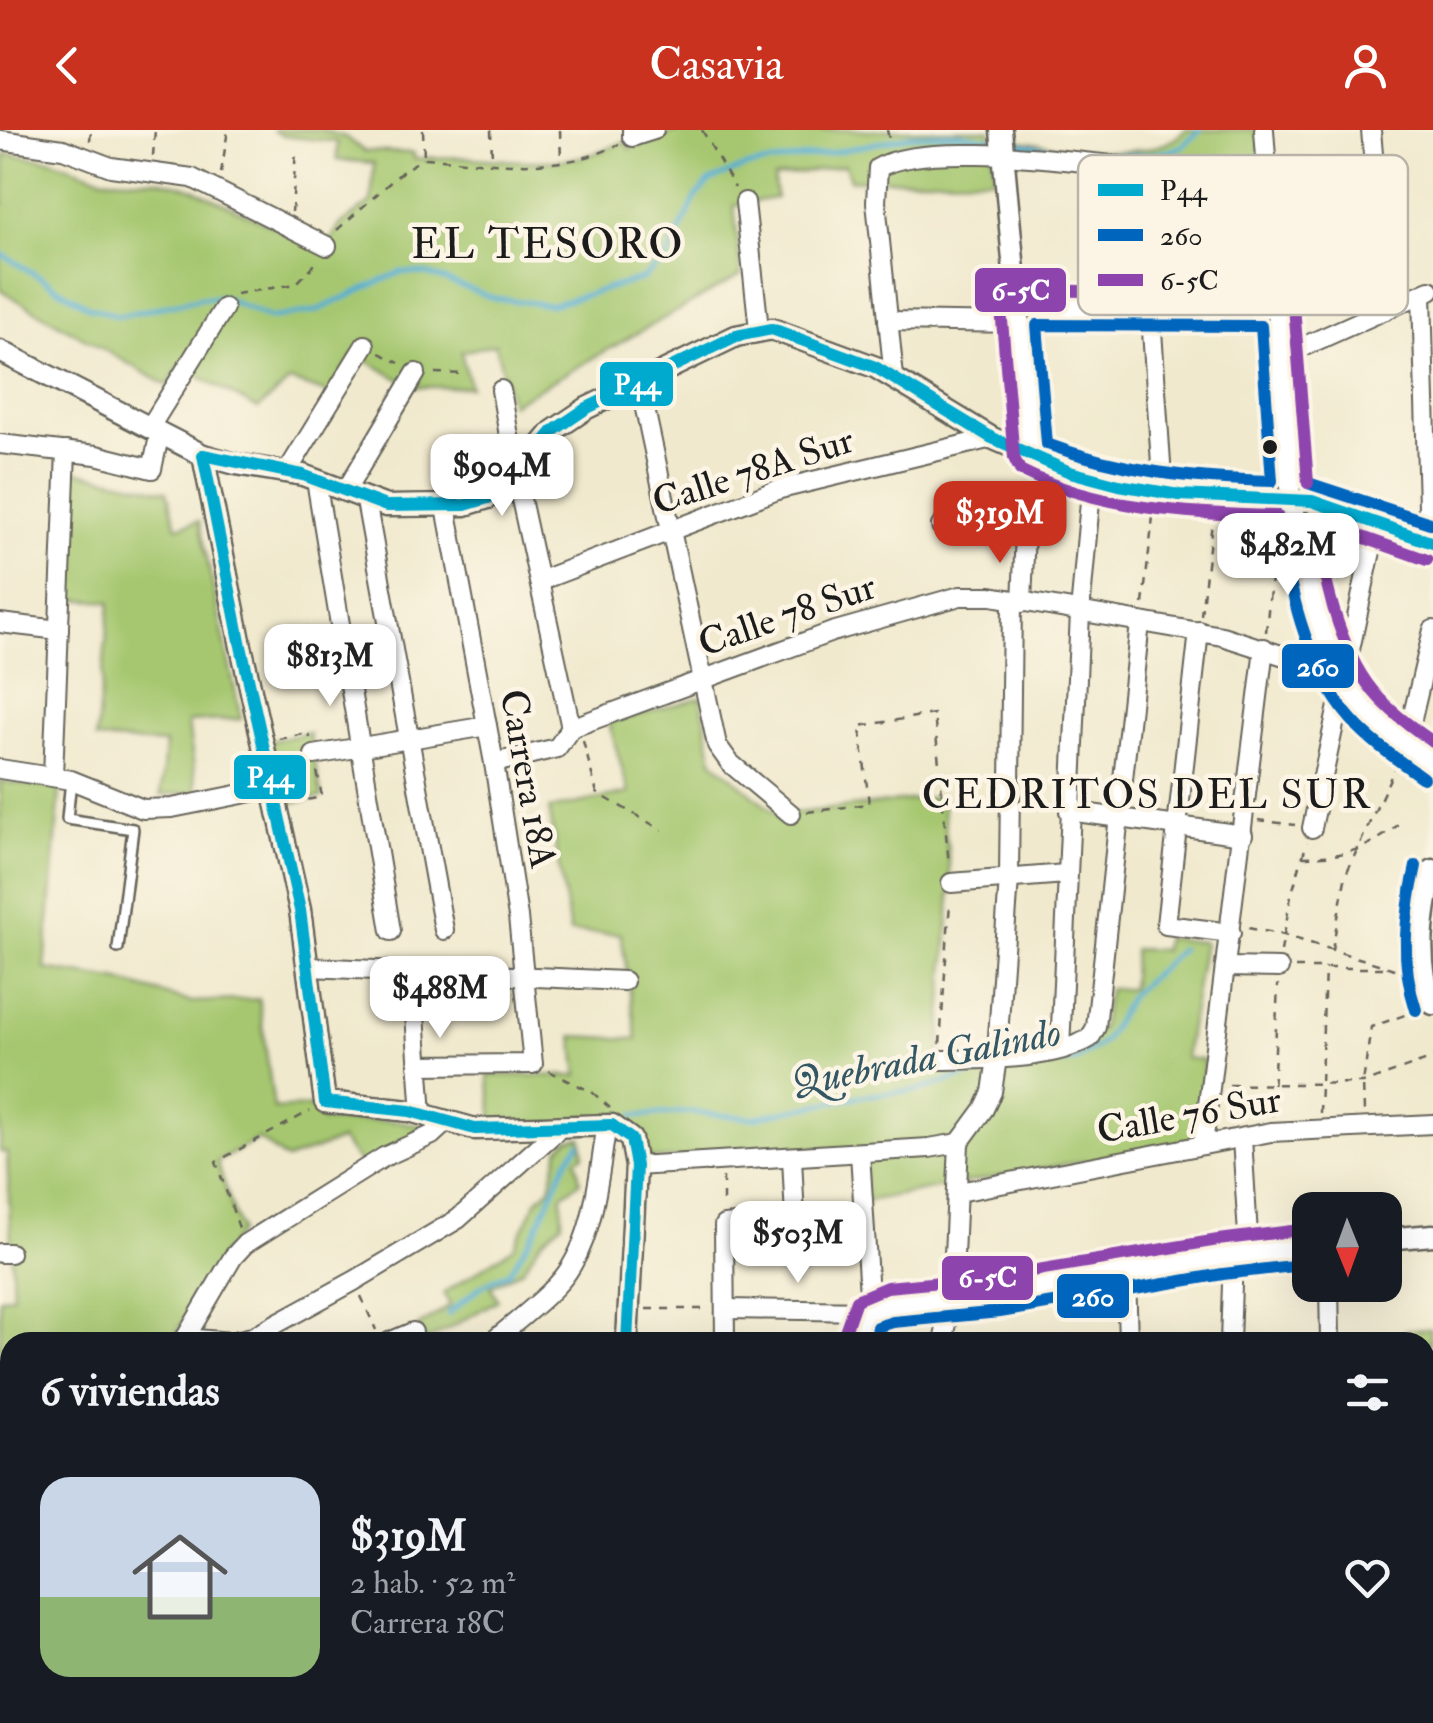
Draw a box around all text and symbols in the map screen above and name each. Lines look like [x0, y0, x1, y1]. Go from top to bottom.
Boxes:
text: Casavia [649, 37, 784, 93]
icon: back [40, 38, 95, 93]
icon: person [1338, 38, 1393, 93]
legend [1078, 155, 1408, 315]
text: P44 [1160, 174, 1208, 209]
district label: EL TESORO [411, 219, 685, 271]
text: 260 [1160, 219, 1203, 254]
text: 6-5C [1160, 264, 1219, 299]
line badge: 6-5C [973, 266, 1068, 314]
text: 6-5C [992, 274, 1050, 309]
line badge: P44 [598, 360, 675, 408]
text: P44 [614, 368, 662, 403]
street label: Calle 78A Sur [646, 416, 860, 526]
pin: $904M [432, 434, 572, 519]
unlabelled marker [1260, 437, 1280, 457]
text: $904M [452, 446, 552, 486]
pin: $319M [930, 481, 1070, 566]
text: $319M [955, 493, 1045, 533]
pin: $482M [1218, 513, 1358, 598]
text: $482M [1239, 525, 1337, 565]
street label: Calle 78 Sur [692, 562, 882, 668]
pin: $813M [260, 624, 400, 709]
text: $813M [286, 636, 374, 676]
line badge: 260 [1280, 642, 1356, 690]
text: 260 [1297, 650, 1339, 685]
street label: Carrera 18A [489, 686, 567, 872]
line badge: P44 [232, 753, 308, 801]
text: P44 [247, 761, 295, 796]
district label: CEDRITOS DEL SUR [922, 770, 1372, 821]
pin: $488M [370, 956, 510, 1041]
text: $488M [392, 968, 488, 1008]
water label: Quebrada Galindo [787, 1007, 1065, 1109]
street label: Calle 76 Sur [1093, 1075, 1285, 1155]
north arrow [1292, 1192, 1402, 1302]
map controls [1292, 1192, 1402, 1302]
pin: $503M [728, 1201, 868, 1286]
text: $503M [752, 1213, 844, 1253]
line badge: 6-5C [940, 1254, 1035, 1302]
text: 6-5C [959, 1261, 1017, 1296]
line badge: 260 [1055, 1272, 1131, 1320]
text: 260 [1072, 1280, 1114, 1315]
icon: filters [1340, 1365, 1395, 1420]
text: 6 viviendas [40, 1366, 220, 1418]
text: $319M [350, 1511, 467, 1563]
icon: home [120, 1517, 240, 1637]
icon: heart [1340, 1550, 1395, 1605]
text: 2 hab. · 52 m² [350, 1563, 515, 1603]
text: Carrera 18C [350, 1603, 505, 1643]

